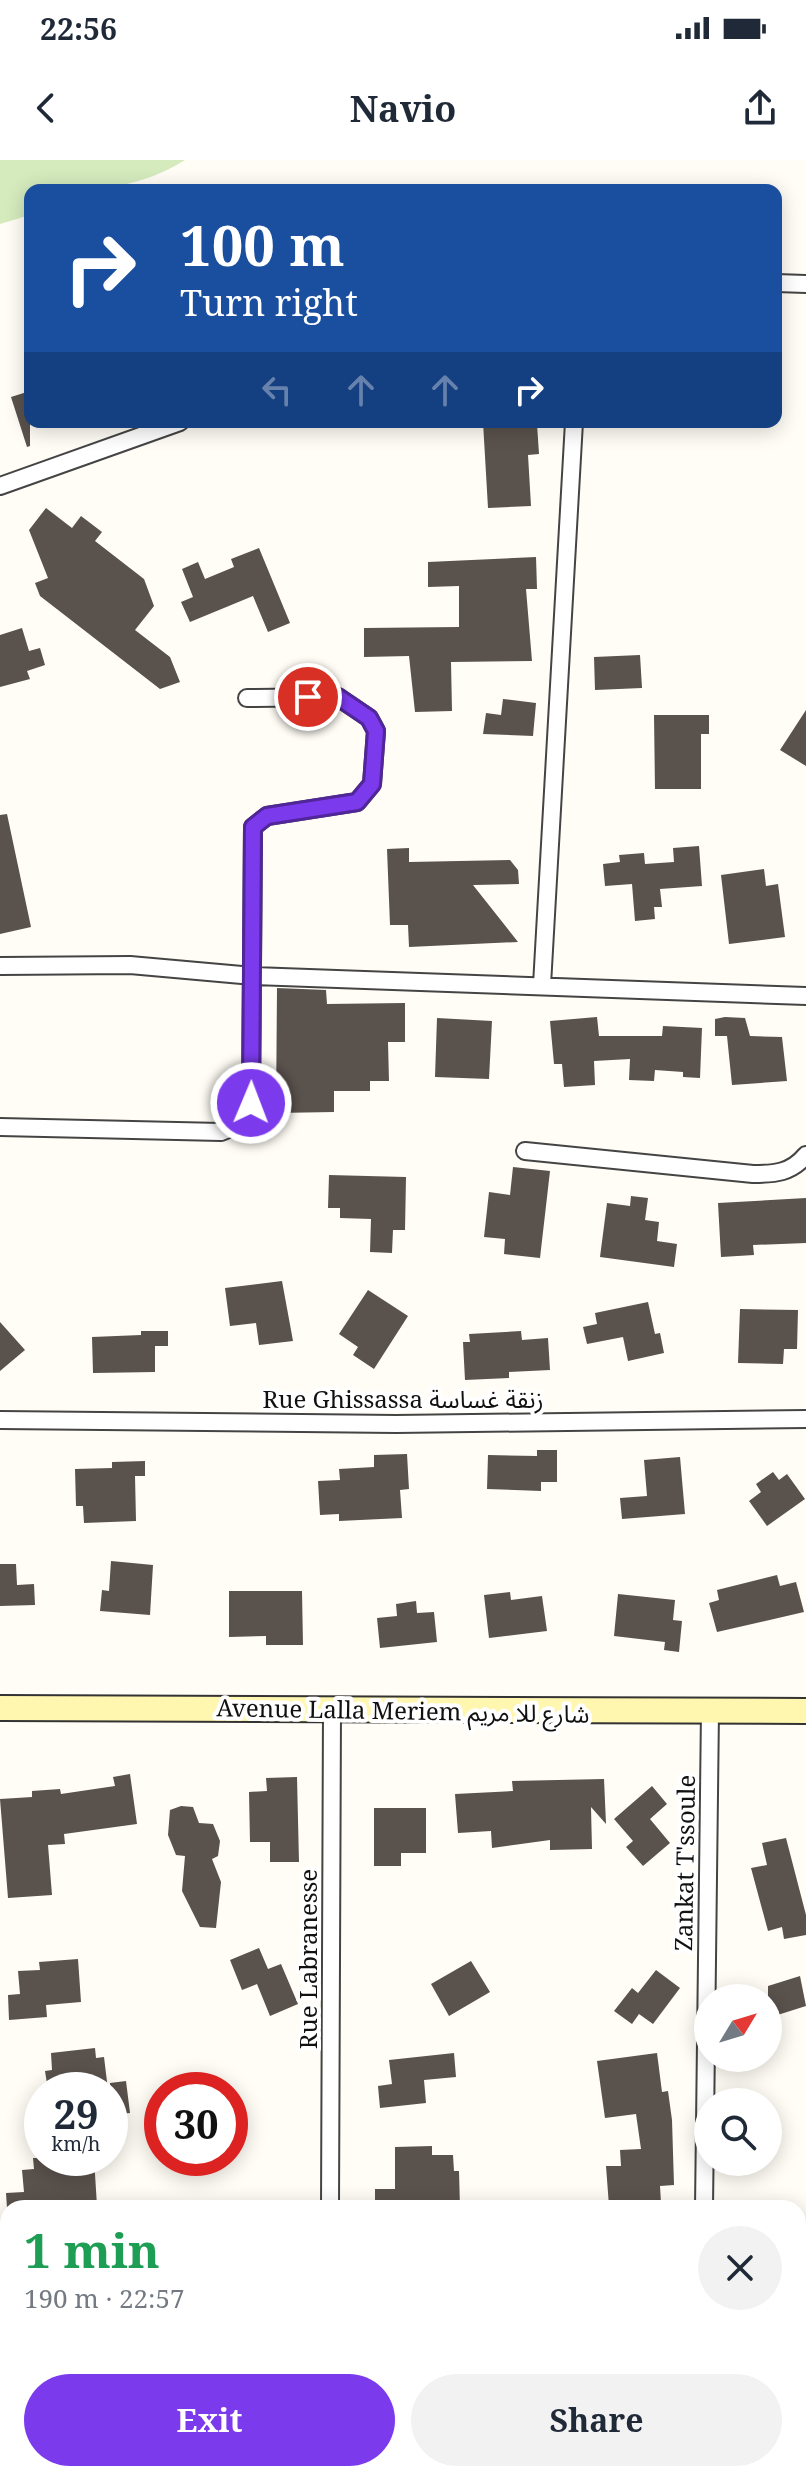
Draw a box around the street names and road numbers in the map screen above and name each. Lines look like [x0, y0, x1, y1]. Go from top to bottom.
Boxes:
street label: Rue Ghissassa زنقة غساسة [263, 1382, 543, 1415]
street label: Avenue Lalla Meriem شارع للا مريم [216, 1690, 590, 1732]
street label: Zankat T'ssoule [666, 1774, 702, 1952]
street label: Rue Labranesse [291, 1869, 324, 2049]

